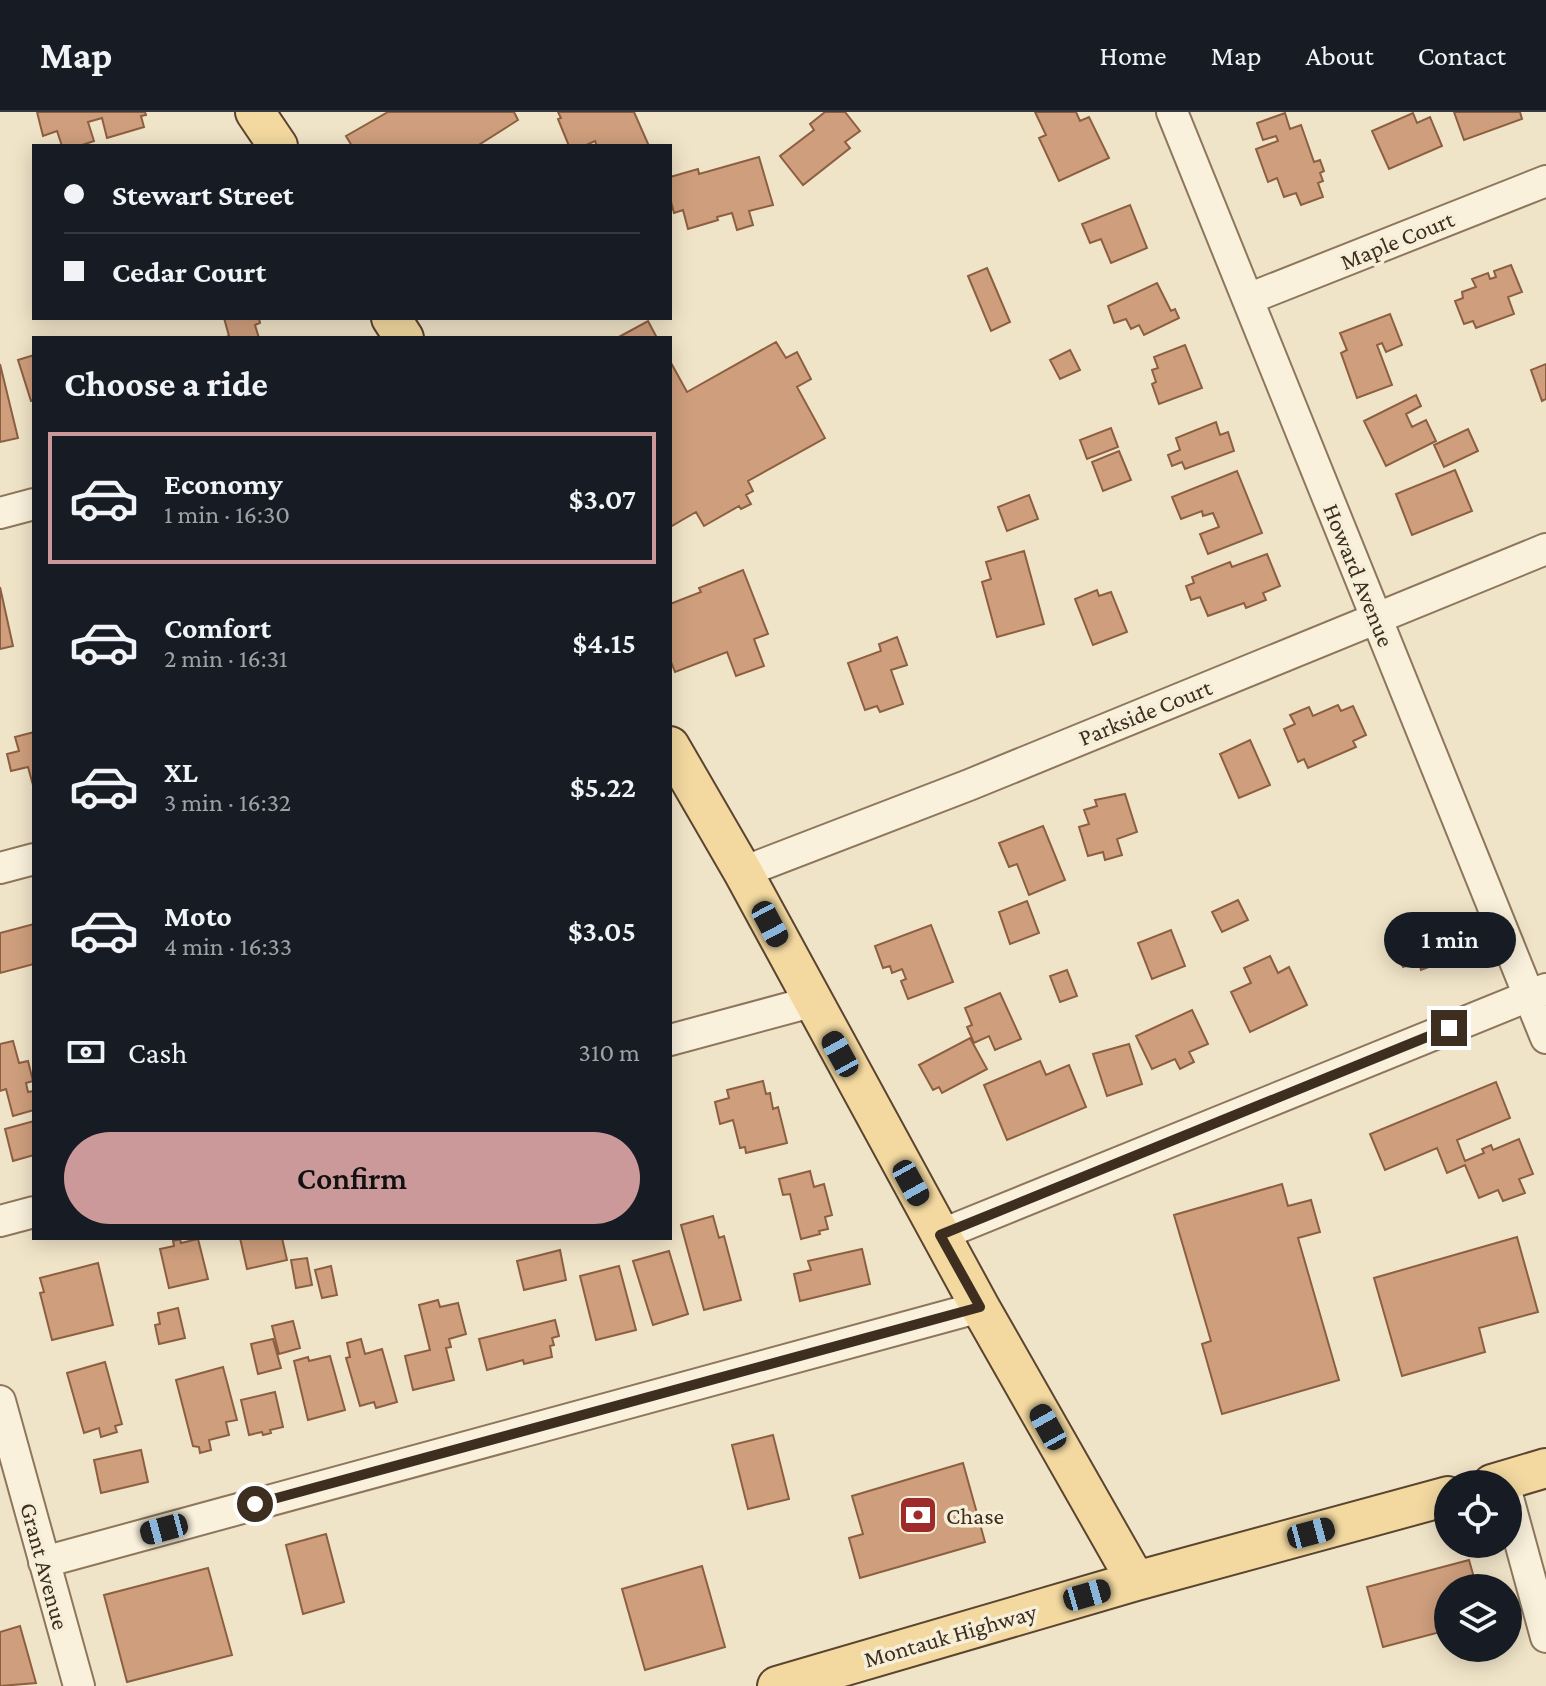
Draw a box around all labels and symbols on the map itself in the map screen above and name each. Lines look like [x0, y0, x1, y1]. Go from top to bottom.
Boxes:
street label: Maple Court [1336, 205, 1459, 275]
street label: Howard Avenue [1318, 499, 1400, 651]
street label: Parkside Court [1075, 673, 1216, 751]
car [748, 897, 792, 951]
callout: 1 min [1383, 912, 1515, 968]
route end [1431, 1010, 1467, 1046]
car [818, 1027, 862, 1081]
car [889, 1156, 933, 1210]
car [1026, 1400, 1070, 1454]
route start [237, 1486, 273, 1522]
bank icon: Chase [897, 1494, 939, 1536]
street label: Grant Avenue [15, 1500, 75, 1632]
place label: Chase [946, 1502, 1004, 1529]
car [138, 1511, 190, 1547]
car [1285, 1515, 1337, 1551]
car [1061, 1577, 1113, 1613]
street label: Montauk Highway [861, 1597, 1040, 1673]

